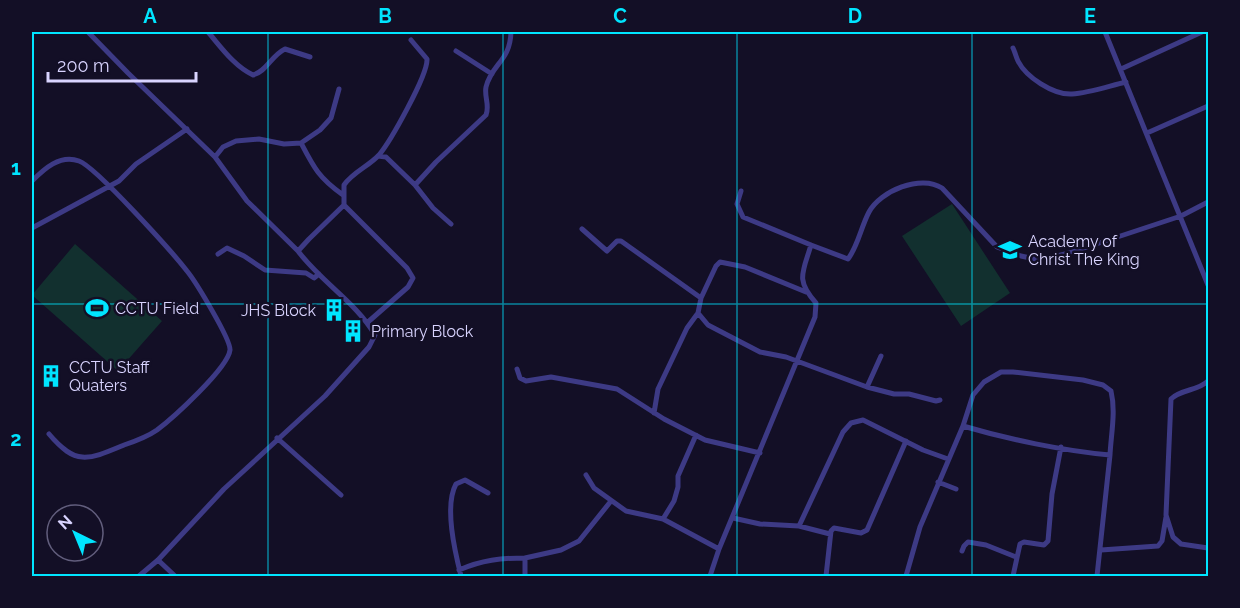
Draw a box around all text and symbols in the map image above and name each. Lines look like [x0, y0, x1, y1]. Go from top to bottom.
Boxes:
text: A [143, 4, 157, 28]
text: B [378, 4, 392, 28]
text: C [613, 4, 627, 28]
text: D [848, 4, 862, 28]
text: E [1084, 4, 1096, 28]
scale bar [48, 45, 196, 83]
text: 200 m [57, 55, 110, 76]
text: 1 [11, 156, 21, 180]
place label: Academy of Christ The King [1028, 232, 1140, 269]
school or university icon: Academy of Christ The King [997, 237, 1023, 263]
sports icon: CCTU Field [84, 295, 110, 321]
building icon: JHS Block [321, 297, 347, 323]
place label: CCTU Field [115, 299, 199, 318]
place label: JHS Block [241, 301, 317, 320]
building icon: Primary Block [340, 318, 366, 344]
place label: Primary Block [371, 322, 474, 341]
place label: CCTU Staff Quaters [69, 358, 150, 395]
building icon: CCTU Staff Quaters [38, 363, 64, 389]
text: 2 [10, 427, 22, 451]
north arrow [45, 503, 105, 563]
text: N [54, 511, 76, 534]

